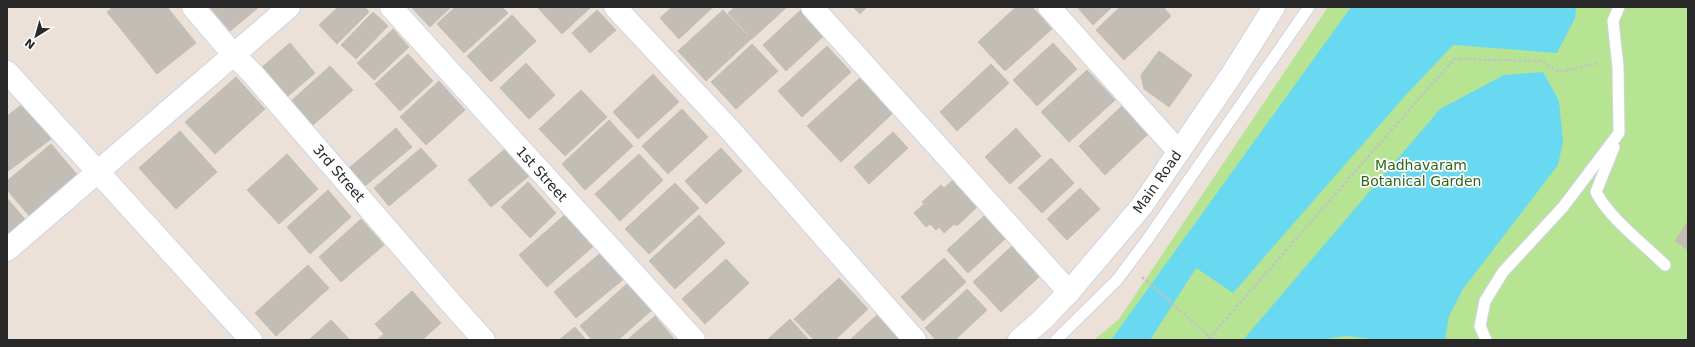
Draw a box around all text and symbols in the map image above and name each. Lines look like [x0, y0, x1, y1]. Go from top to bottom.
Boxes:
north arrow [16, 16, 56, 56]
text: N [23, 36, 38, 52]
street label: 3rd Street [310, 141, 368, 205]
street label: 1st Street [513, 143, 571, 205]
street label: Main Road [1130, 148, 1184, 216]
park label: Madhavaram Botanical Garden [1361, 157, 1481, 189]

